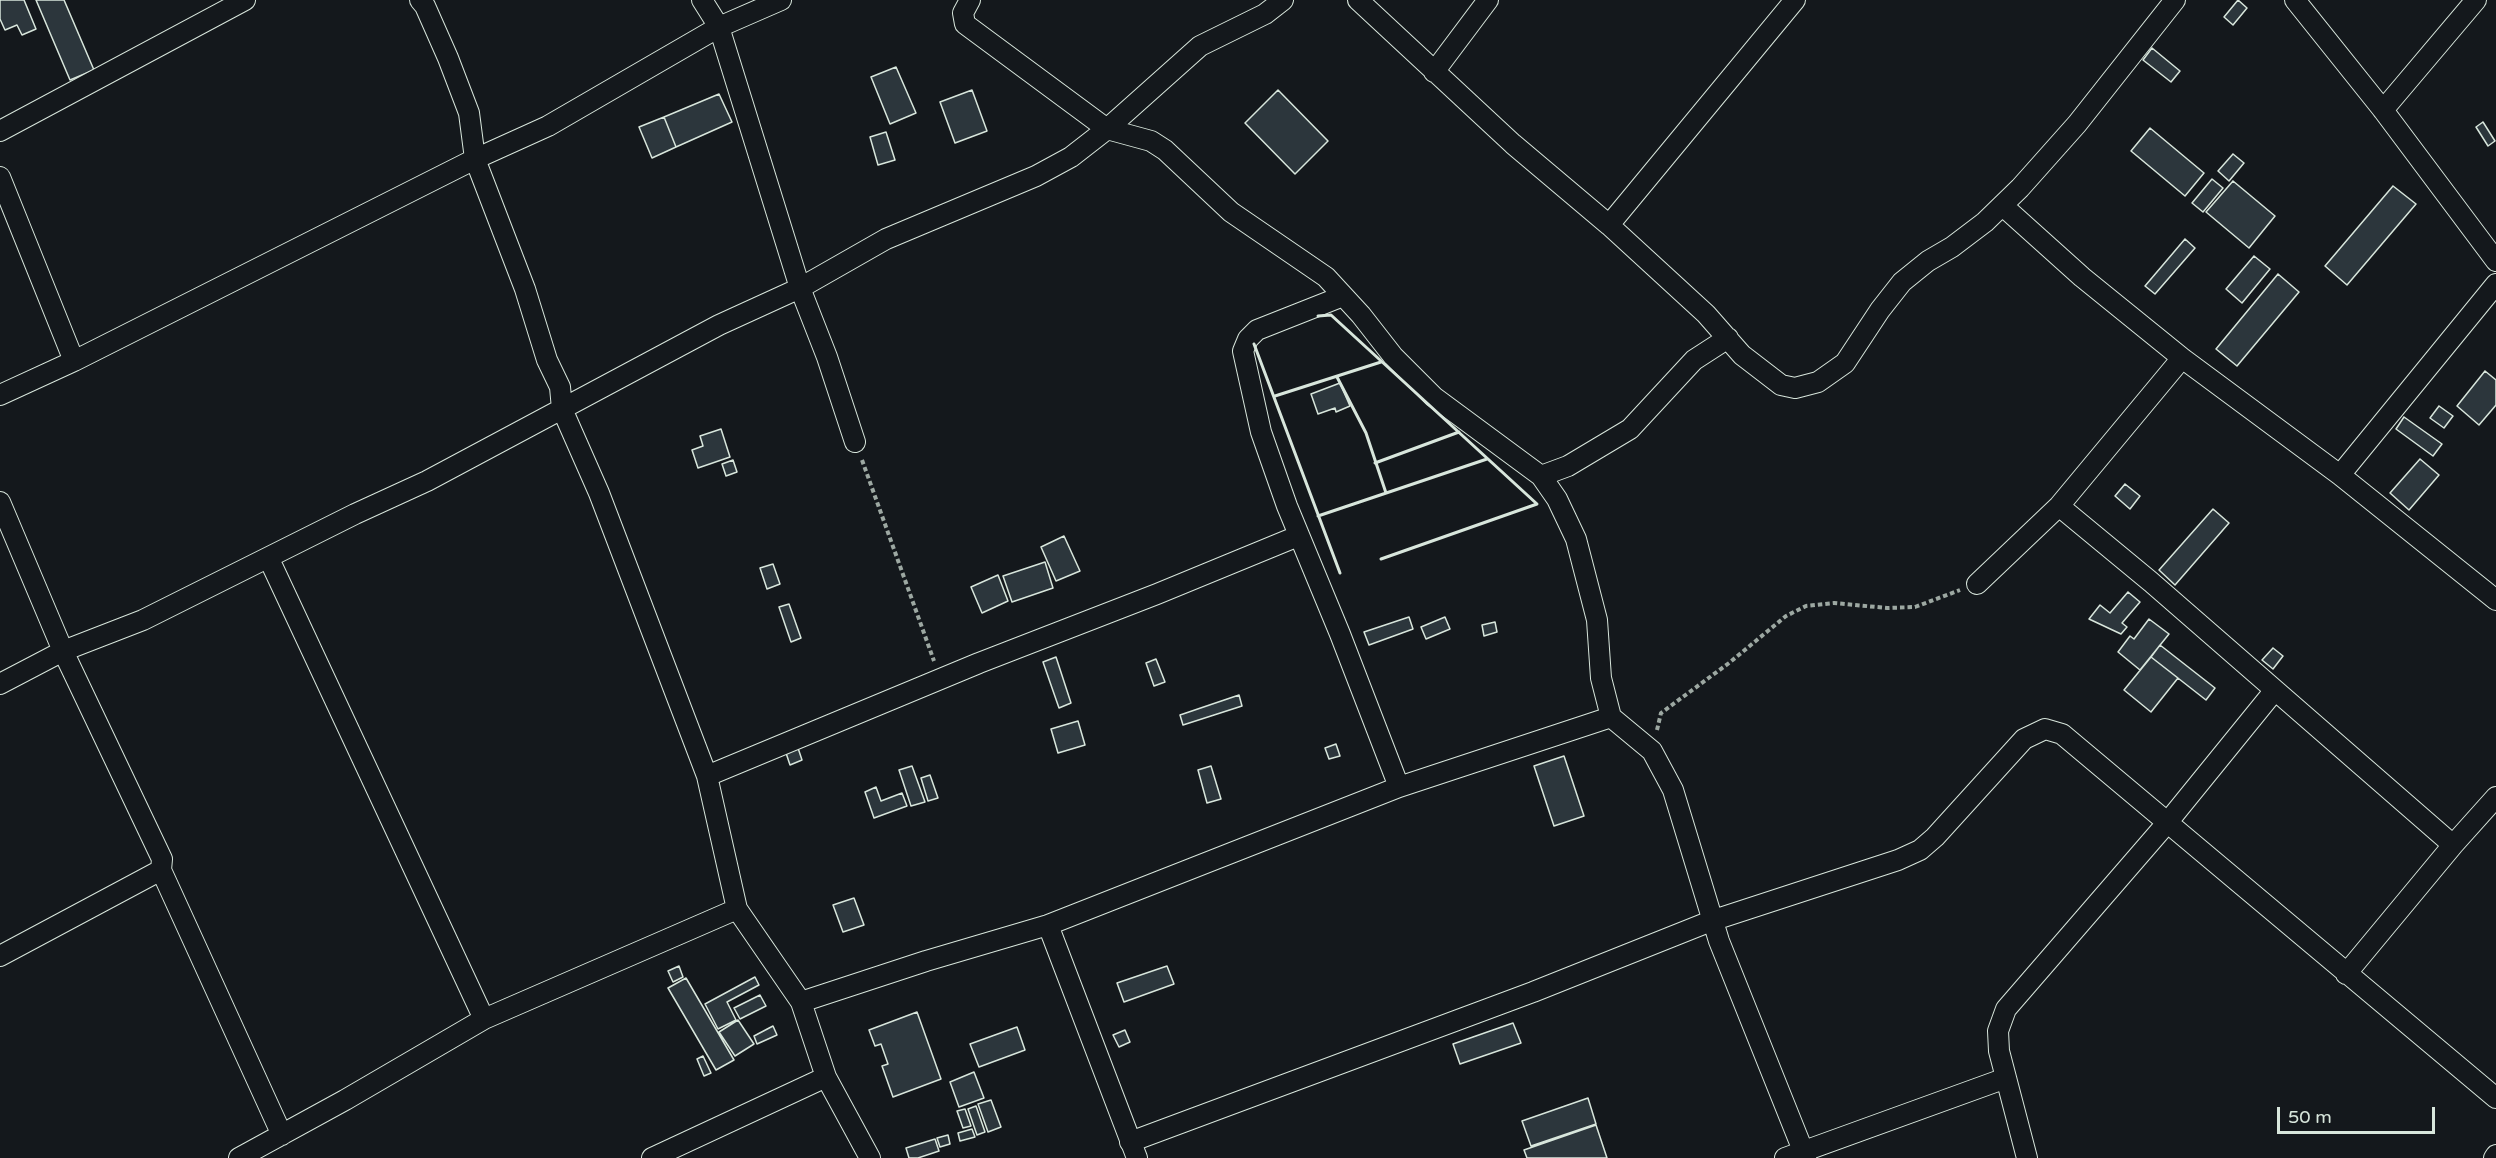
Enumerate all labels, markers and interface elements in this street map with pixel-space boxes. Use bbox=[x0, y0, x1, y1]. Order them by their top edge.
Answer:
scale bar bbox=[2280, 1095, 2438, 1133]
text: 50 m bbox=[2288, 1106, 2332, 1128]

